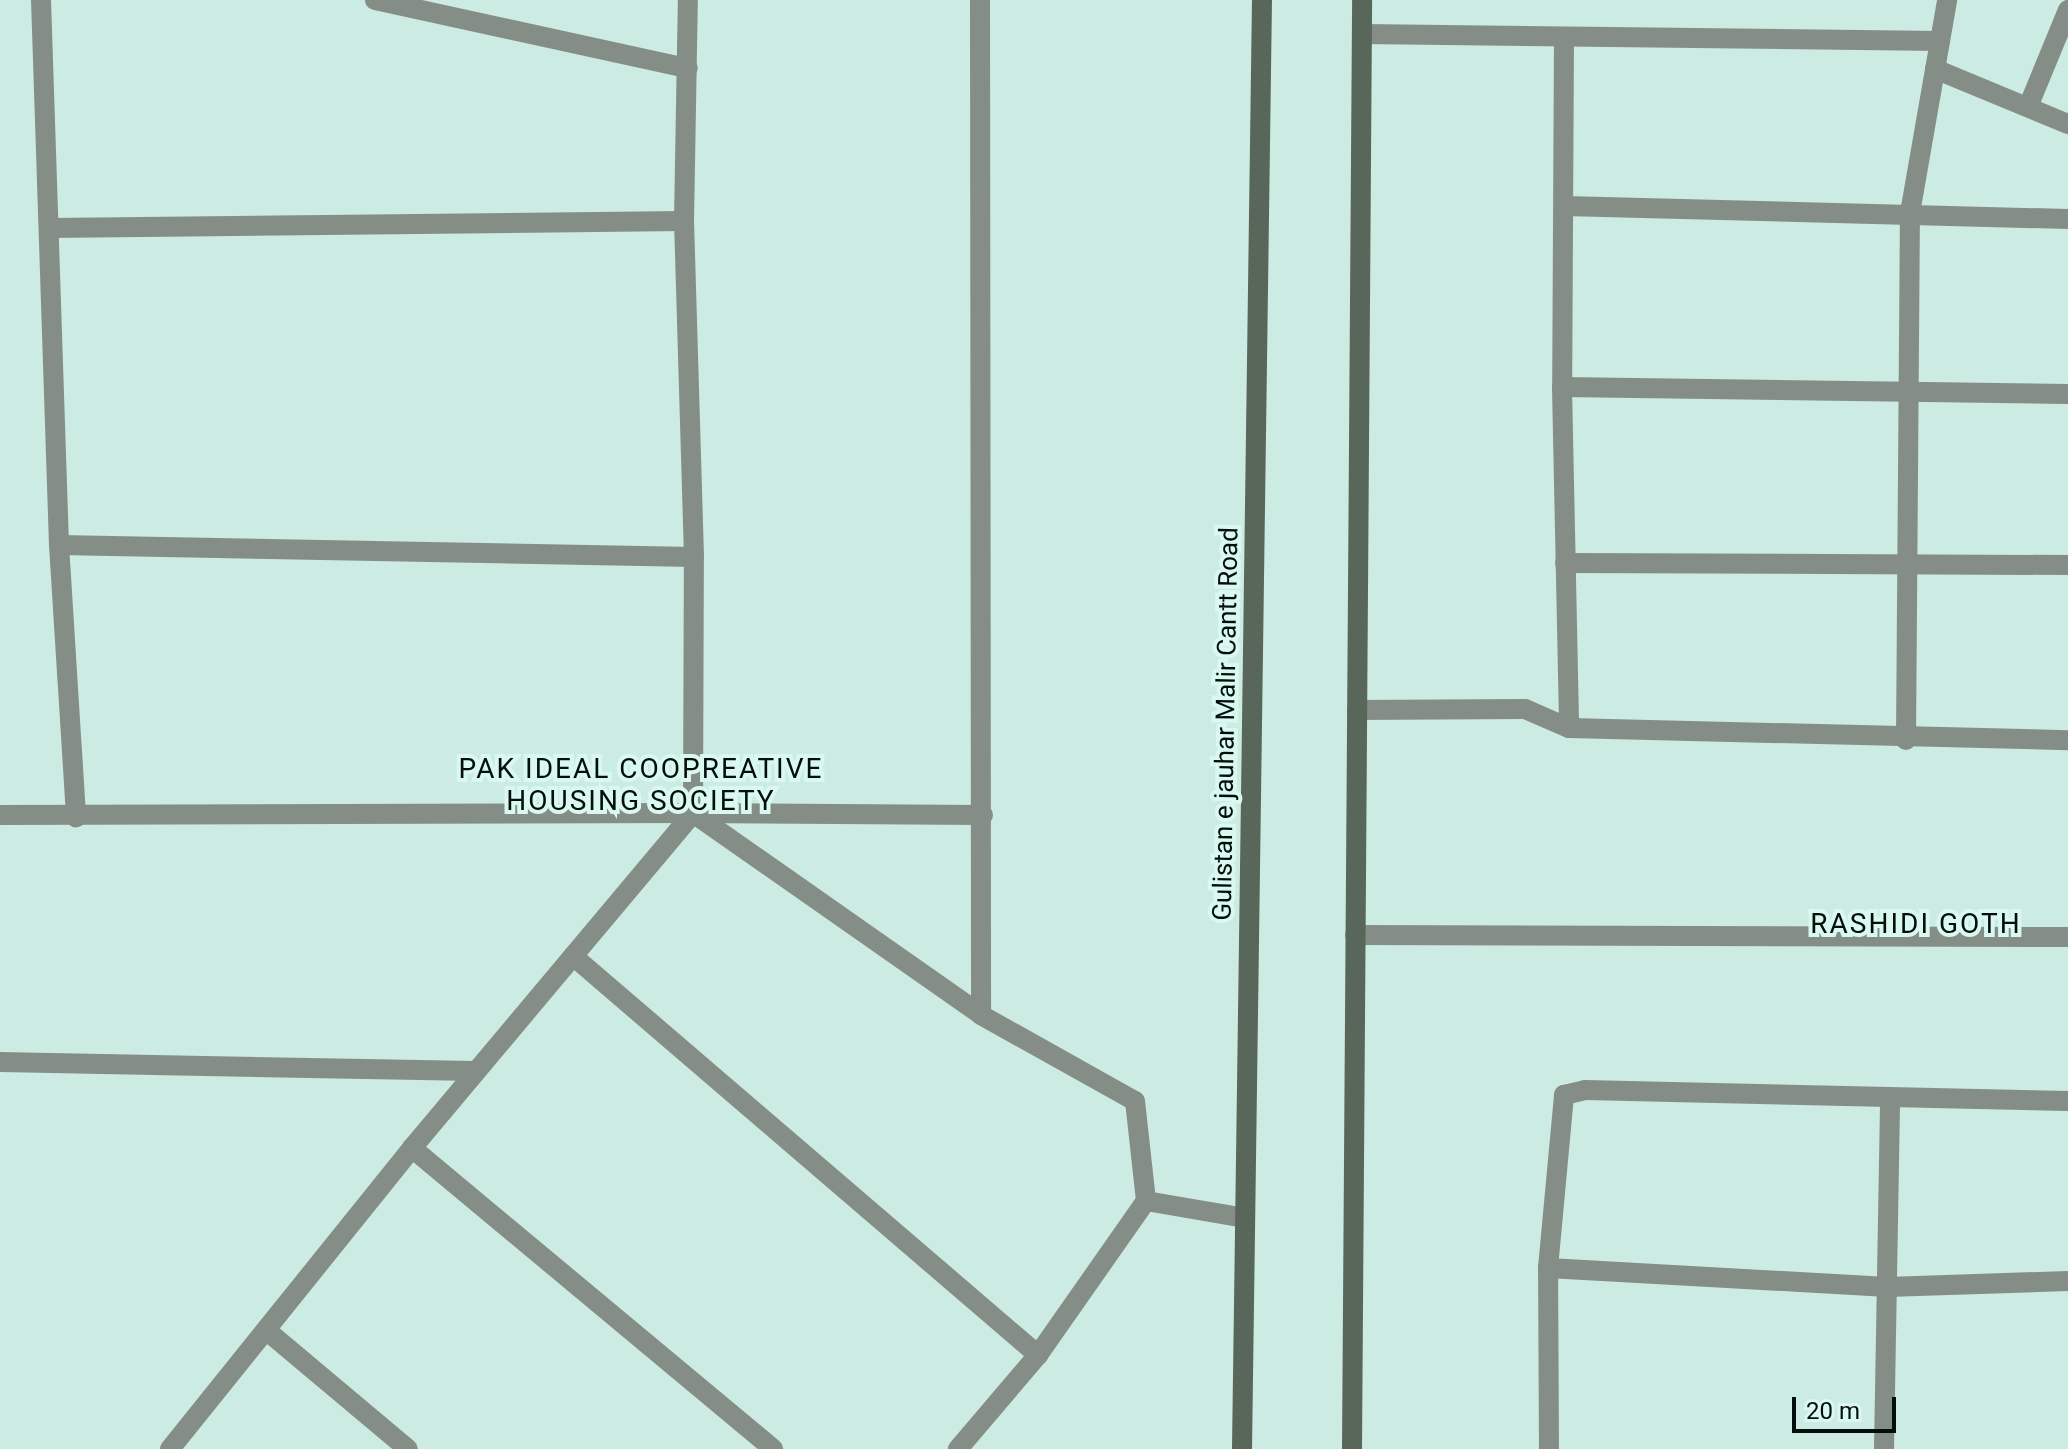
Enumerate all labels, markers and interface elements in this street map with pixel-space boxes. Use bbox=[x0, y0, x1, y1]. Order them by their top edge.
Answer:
street label: Gulistan e jauhar Malir Cantt Road bbox=[1207, 527, 1245, 921]
district label: PAK IDEAL COOPREATIVE HOUSING SOCIETY bbox=[459, 752, 823, 818]
district label: RASHIDI GOTH bbox=[1810, 907, 2022, 941]
scale bar bbox=[1796, 1381, 1900, 1431]
text: 20 m bbox=[1806, 1397, 1860, 1425]

